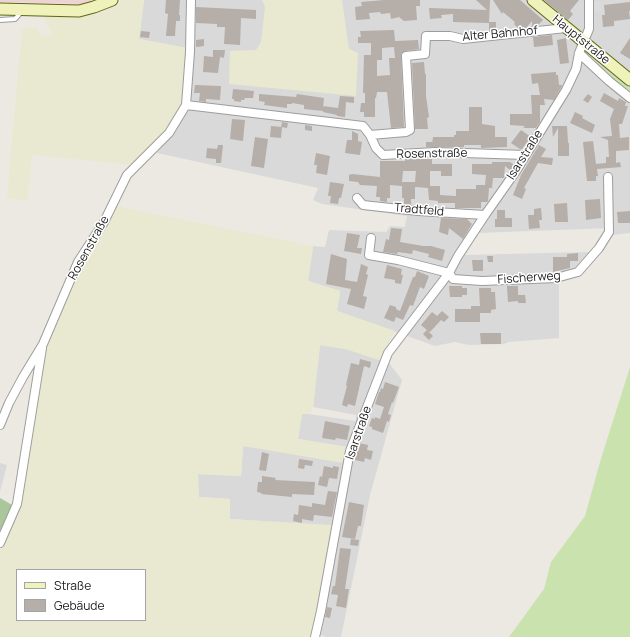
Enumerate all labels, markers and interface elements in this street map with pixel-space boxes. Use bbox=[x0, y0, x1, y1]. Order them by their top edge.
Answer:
street label: Hauptstraße bbox=[549, 12, 613, 68]
street label: Alter Bahnhof bbox=[462, 24, 538, 44]
street label: Isarstraße bbox=[504, 127, 546, 183]
street label: Rosenstraße bbox=[396, 146, 468, 162]
street label: Tradtfeld bbox=[393, 201, 445, 219]
street label: Rosenstraße bbox=[66, 213, 112, 283]
street label: Fischerweg bbox=[497, 269, 561, 287]
street label: Isarstraße bbox=[343, 404, 375, 462]
legend bbox=[16, 569, 146, 621]
text: Straße bbox=[54, 577, 91, 594]
text: Gebäude bbox=[54, 597, 105, 614]

